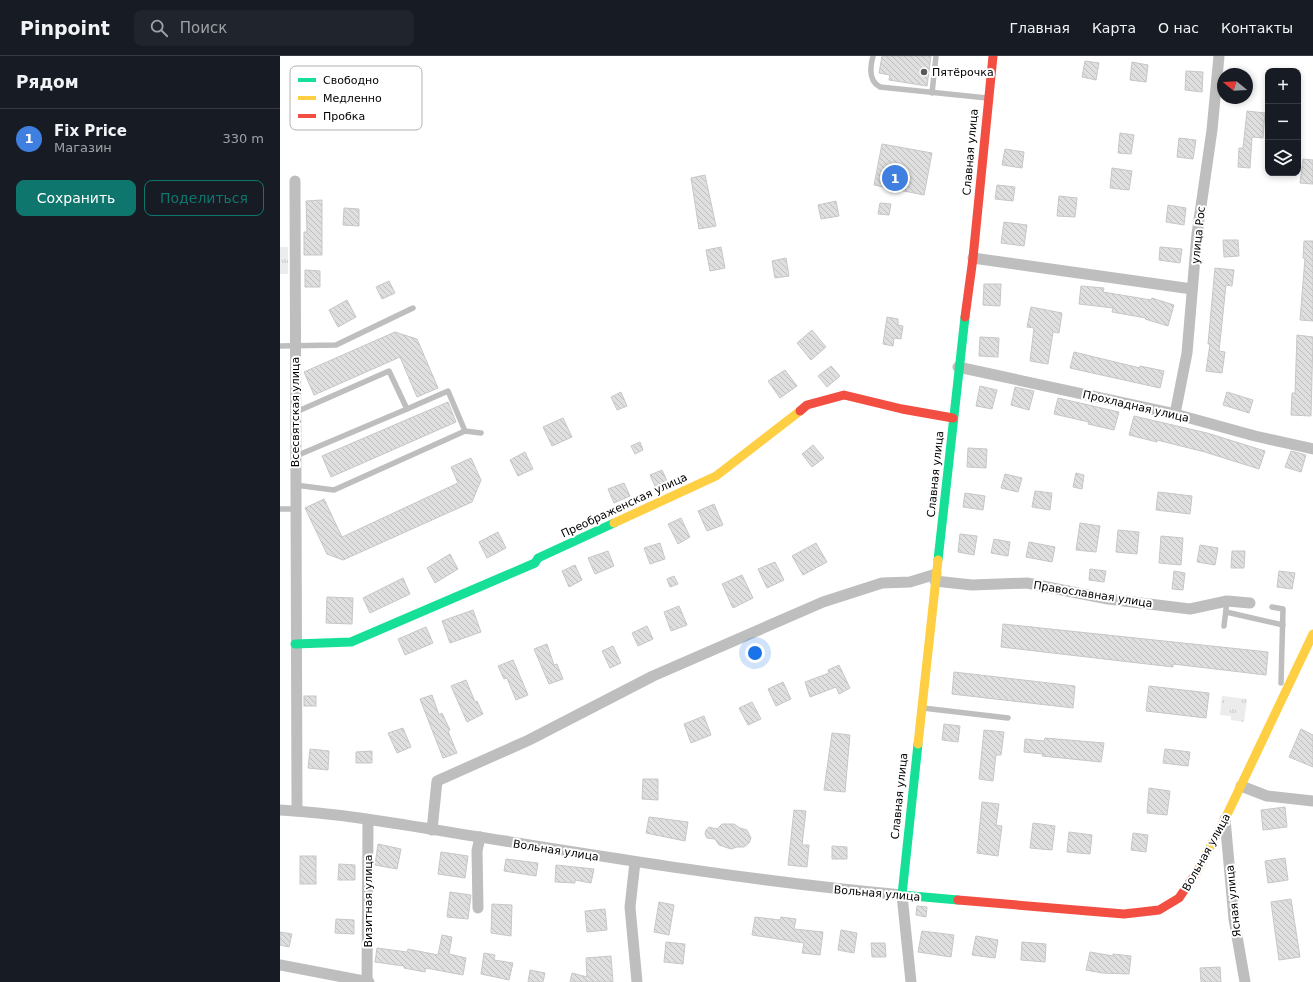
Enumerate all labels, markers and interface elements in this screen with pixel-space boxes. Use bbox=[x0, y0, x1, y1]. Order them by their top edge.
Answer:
search box bbox=[134, 10, 414, 46]
text: Pinpoint bbox=[20, 17, 110, 39]
icon: search bbox=[148, 17, 170, 39]
text: Поиск bbox=[180, 19, 227, 37]
text: Главная bbox=[1009, 20, 1070, 36]
text: Карта bbox=[1092, 20, 1136, 36]
text: О нас bbox=[1158, 20, 1199, 36]
text: Контакты bbox=[1221, 20, 1293, 36]
legend bbox=[290, 66, 422, 130]
place label: Пятёрочка bbox=[932, 66, 994, 79]
marker: Пятёрочка bbox=[919, 67, 929, 77]
north arrow bbox=[1217, 68, 1253, 104]
map controls bbox=[1265, 68, 1301, 176]
button: + bbox=[1265, 68, 1301, 104]
text: Рядом bbox=[16, 72, 79, 92]
text: Свободно bbox=[323, 74, 379, 87]
text: Медленно bbox=[323, 92, 382, 105]
button: − bbox=[1265, 104, 1301, 140]
street label: Славная улица bbox=[960, 108, 981, 196]
text: Пробка bbox=[323, 110, 365, 123]
text: Fix Price bbox=[54, 122, 127, 140]
text: 1 bbox=[24, 131, 34, 146]
text: 330 m bbox=[222, 131, 264, 146]
text: Магазин bbox=[54, 140, 112, 155]
button: layers bbox=[1265, 140, 1301, 176]
pin: 1 bbox=[882, 163, 908, 193]
button: Сохранить bbox=[16, 180, 136, 216]
button: Поделиться bbox=[144, 180, 264, 216]
street label: улица Рос bbox=[1189, 206, 1208, 264]
street label: Всесвятская улица bbox=[289, 357, 302, 467]
street label: Прохладная улица bbox=[1081, 388, 1190, 425]
street label: Славная улица bbox=[924, 430, 947, 518]
street label: Преображенская улица bbox=[559, 470, 689, 540]
street label: Православная улица bbox=[1032, 579, 1153, 610]
your location bbox=[745, 643, 765, 663]
street label: Славная улица bbox=[888, 752, 911, 840]
street label: Вольная улица bbox=[1180, 811, 1233, 893]
street label: Вольная улица bbox=[512, 837, 600, 864]
street label: Визитная улица bbox=[362, 854, 375, 948]
street label: Ясная улица bbox=[1223, 864, 1244, 938]
street label: Вольная улица bbox=[833, 883, 921, 904]

